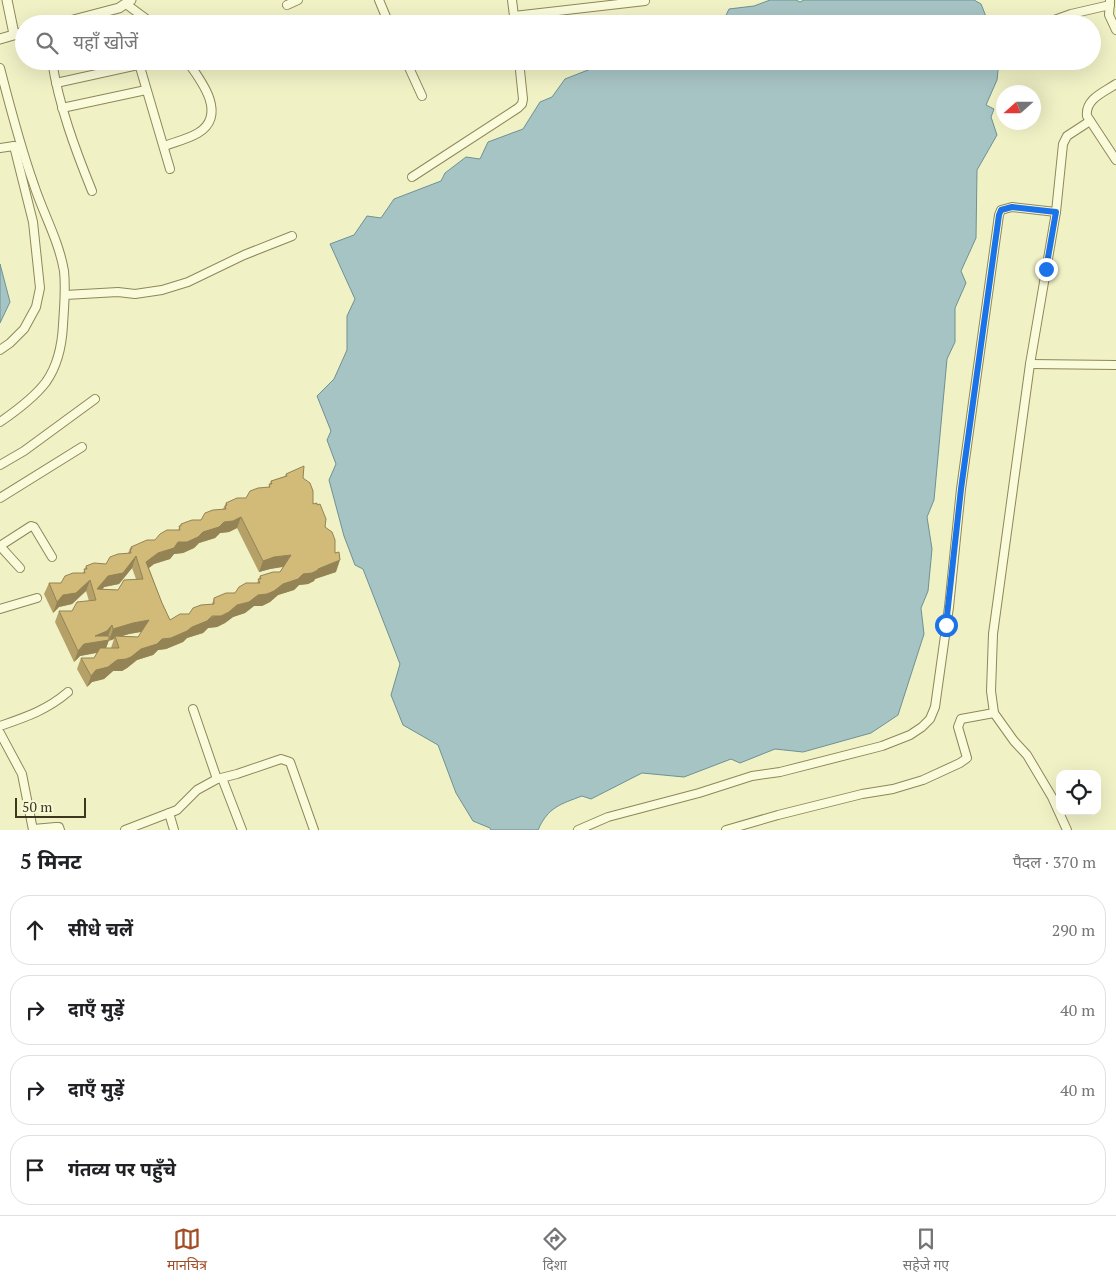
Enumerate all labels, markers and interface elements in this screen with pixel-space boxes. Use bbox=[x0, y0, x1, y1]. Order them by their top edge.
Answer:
search box bbox=[15, 15, 1101, 70]
icon: search bbox=[33, 29, 61, 57]
text: यहाँ खोजें bbox=[73, 29, 138, 54]
north arrow bbox=[996, 85, 1041, 130]
route end bbox=[1035, 258, 1058, 281]
route start bbox=[935, 614, 958, 637]
map controls bbox=[1056, 770, 1101, 815]
button: locate bbox=[1056, 770, 1101, 815]
scale bar bbox=[15, 795, 86, 818]
text: 50 m bbox=[22, 797, 52, 816]
text: 5 मिनट bbox=[20, 847, 82, 875]
text: पैदल · 370 m bbox=[1013, 851, 1096, 873]
icon: ahead bbox=[21, 916, 49, 944]
text: सीधे चलें bbox=[68, 916, 133, 941]
text: 290 m bbox=[1052, 919, 1095, 941]
icon: right bbox=[21, 996, 49, 1024]
text: दाएँ मुड़ें bbox=[68, 996, 124, 1021]
text: 40 m bbox=[1060, 999, 1095, 1021]
icon: right bbox=[21, 1076, 49, 1104]
text: दाएँ मुड़ें bbox=[68, 1076, 124, 1101]
text: 40 m bbox=[1060, 1079, 1095, 1101]
icon: arrive bbox=[21, 1156, 49, 1184]
text: गंतव्य पर पहुँचे bbox=[68, 1156, 176, 1181]
tab: मानचित्र bbox=[167, 1225, 207, 1276]
tab: दिशा bbox=[541, 1225, 569, 1276]
tab: सहेजे गए bbox=[903, 1225, 949, 1276]

